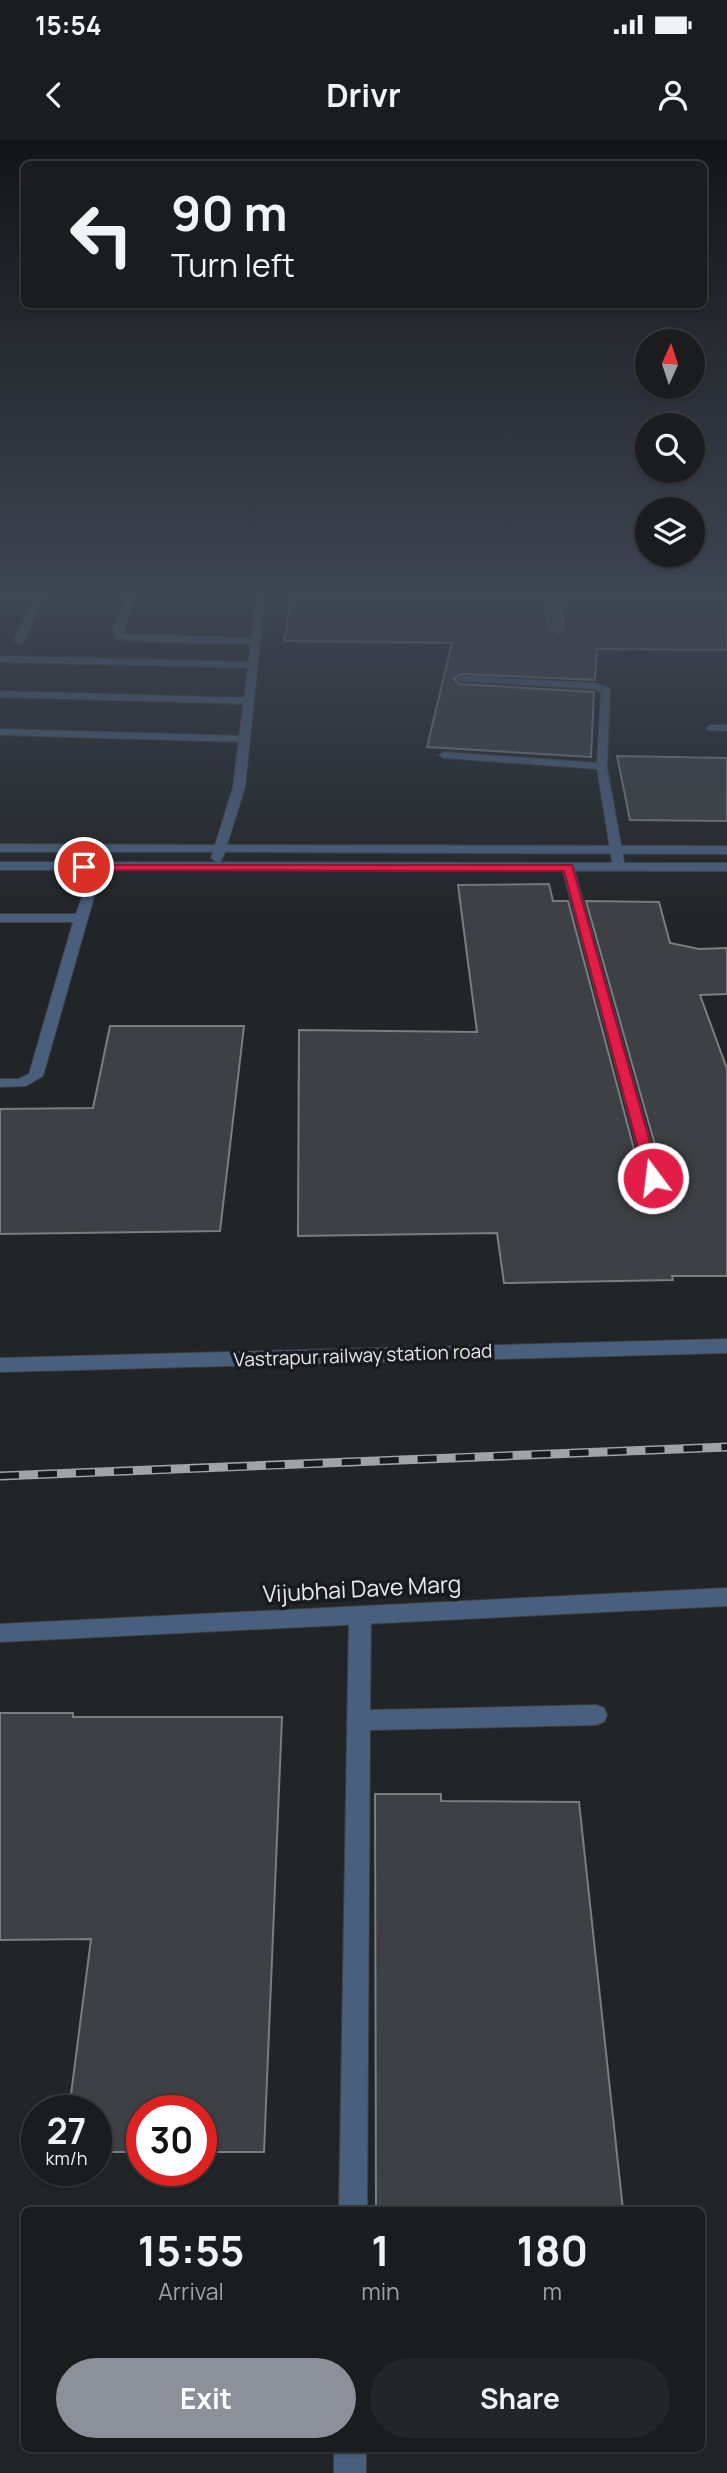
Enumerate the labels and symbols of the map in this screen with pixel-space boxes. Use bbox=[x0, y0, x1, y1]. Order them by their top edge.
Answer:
north arrow bbox=[635, 329, 705, 399]
pin bbox=[54, 837, 114, 897]
position arrow bbox=[616, 1141, 690, 1215]
street label: Vastrapur railway station road bbox=[233, 1337, 493, 1373]
street label: Vijubhai Dave Marg bbox=[262, 1567, 462, 1609]
speed limit sign: 30 bbox=[126, 2095, 217, 2186]

